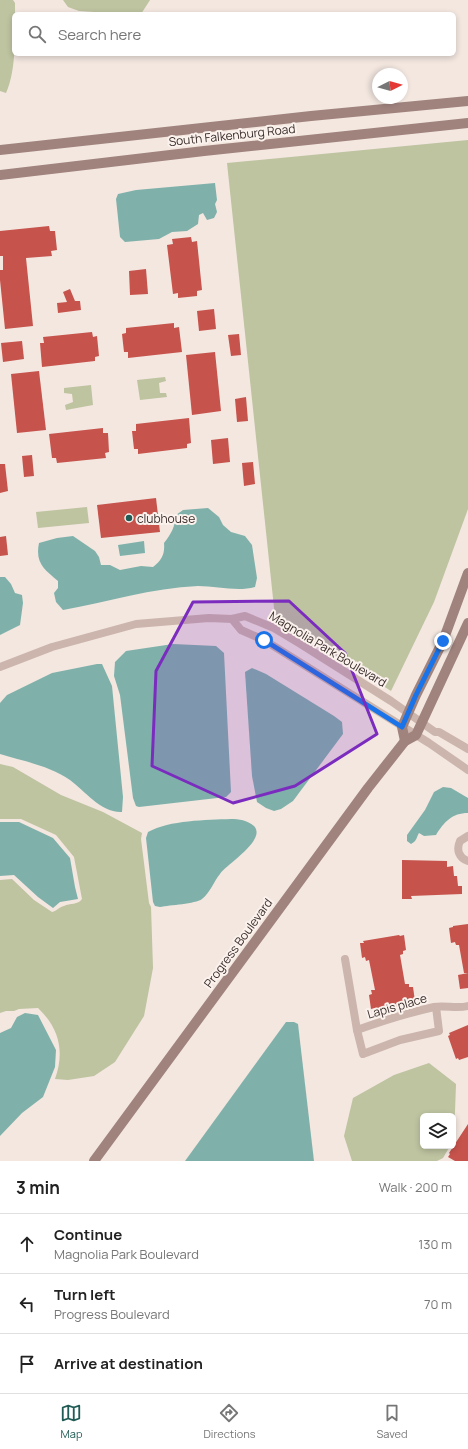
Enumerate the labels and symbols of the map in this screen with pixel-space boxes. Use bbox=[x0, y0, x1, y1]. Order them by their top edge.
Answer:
north arrow bbox=[372, 68, 408, 104]
street label: South Falkenburg Road bbox=[168, 120, 296, 150]
place label: clubhouse bbox=[137, 510, 195, 527]
marker: clubhouse bbox=[124, 513, 134, 523]
street label: Magnolia Park Boulevard bbox=[266, 607, 390, 691]
route start bbox=[255, 631, 273, 649]
route end bbox=[434, 632, 452, 650]
street label: Progress Boulevard bbox=[200, 895, 276, 991]
street label: Lapis place bbox=[365, 989, 429, 1023]

